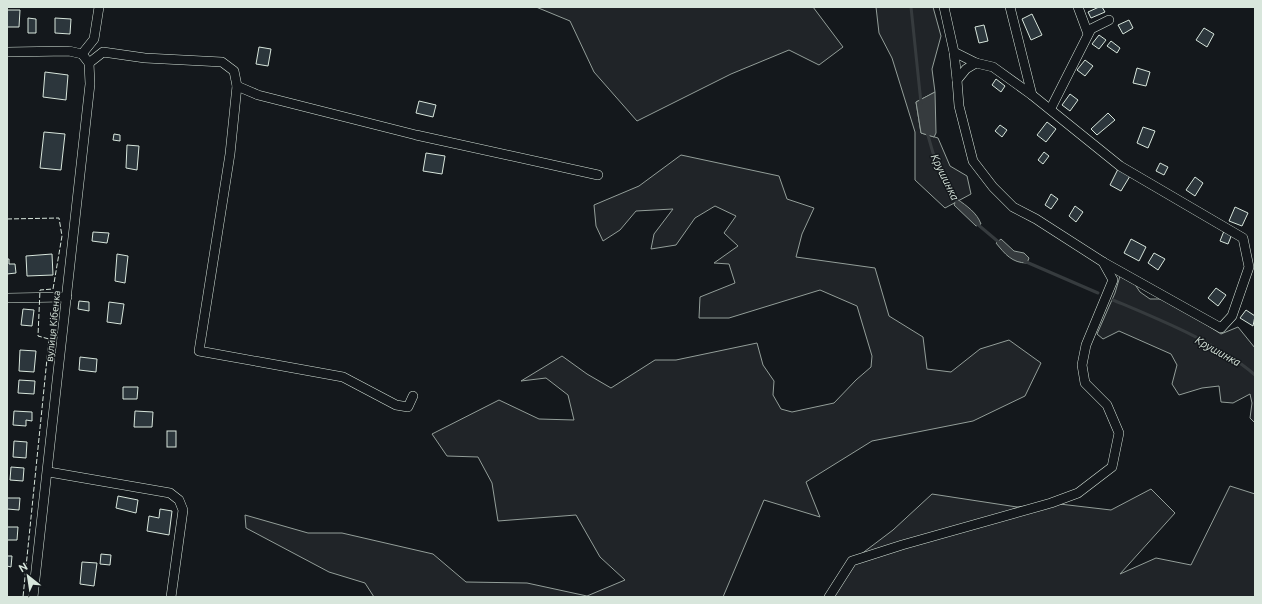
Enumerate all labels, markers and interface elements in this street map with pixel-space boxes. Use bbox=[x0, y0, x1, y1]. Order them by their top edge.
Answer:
water label: Крушинка bbox=[929, 152, 961, 202]
street label: вулиця Кібенка bbox=[44, 290, 62, 362]
water label: Крушинка bbox=[1193, 334, 1243, 368]
north arrow bbox=[8, 556, 48, 596]
text: N bbox=[16, 560, 30, 575]

